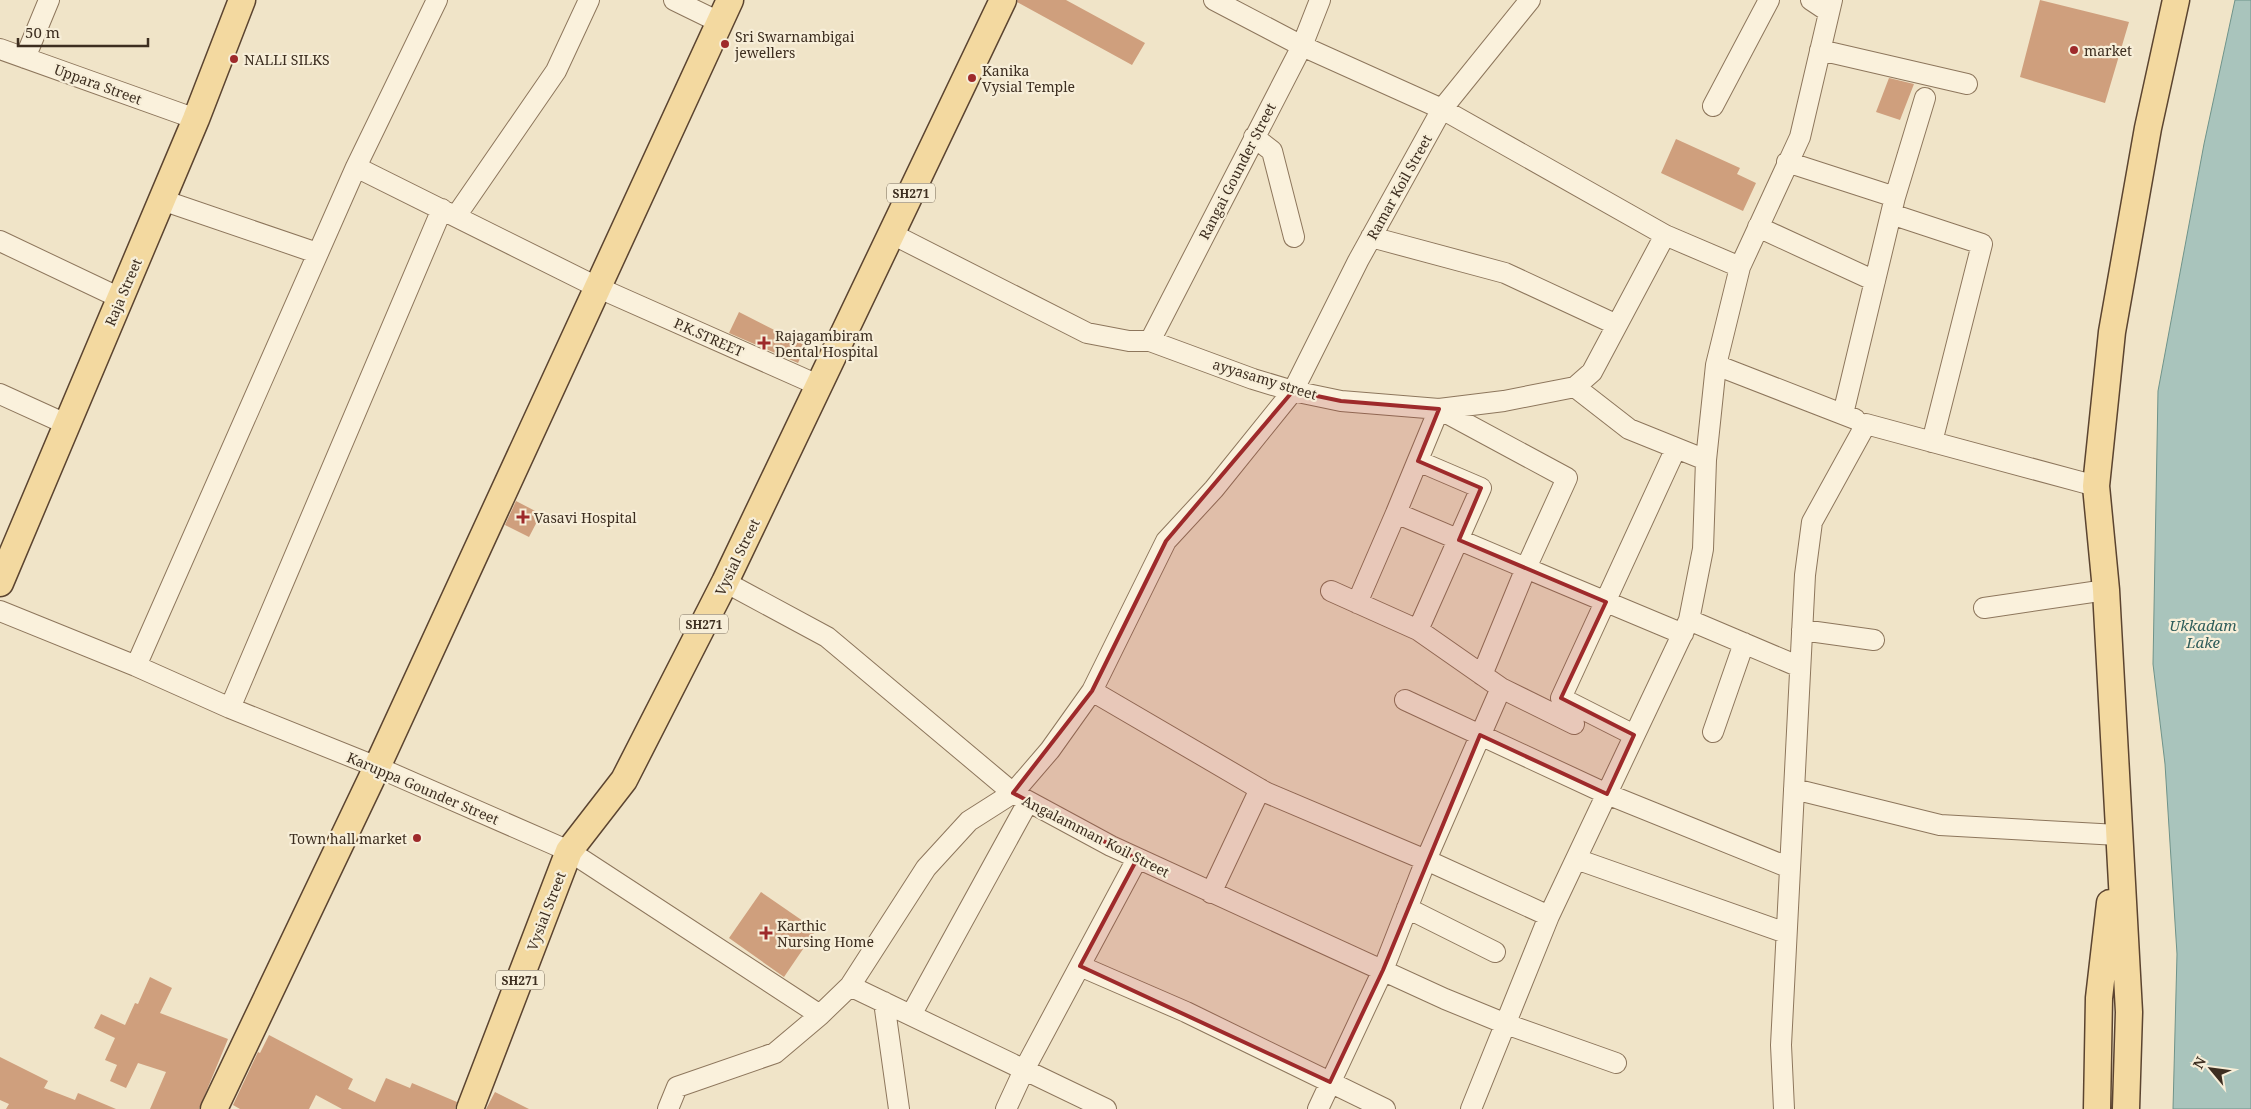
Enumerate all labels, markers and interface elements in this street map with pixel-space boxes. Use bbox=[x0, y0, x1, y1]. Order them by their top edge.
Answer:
scale bar bbox=[18, 15, 148, 47]
text: 50 m bbox=[25, 22, 60, 42]
place label: Sri Swarnambigai jewellers bbox=[734, 27, 855, 62]
marker: Sri Swarnambigai jewellers bbox=[719, 38, 731, 50]
place label: market bbox=[2084, 41, 2132, 60]
marker: market bbox=[2068, 44, 2080, 56]
place label: NALLI SILKS bbox=[244, 50, 330, 69]
marker: NALLI SILKS bbox=[228, 53, 240, 65]
street label: Uppara Street bbox=[52, 59, 145, 109]
place label: Kanika Vysial Temple bbox=[982, 61, 1075, 96]
marker: Kanika Vysial Temple bbox=[966, 72, 978, 84]
street label: Rangai Gounder Street bbox=[1194, 99, 1280, 243]
street label: Ramar Koil Street bbox=[1362, 131, 1436, 243]
road number: SH271 bbox=[887, 184, 935, 202]
street label: Raja Street bbox=[100, 255, 146, 329]
street label: P.K.STREET bbox=[671, 313, 747, 361]
place label: Rajagambiram Dental Hospital bbox=[775, 326, 879, 361]
marker: Rajagambiram Dental Hospital bbox=[757, 336, 771, 350]
street label: ayyasamy street bbox=[1211, 354, 1319, 404]
place label: Vasavi Hospital bbox=[534, 508, 637, 527]
marker: Vasavi Hospital bbox=[516, 510, 530, 524]
street label: Vysial Street bbox=[710, 515, 764, 598]
road number: SH271 bbox=[680, 614, 728, 634]
water label: Ukkadam Lake bbox=[2169, 615, 2237, 652]
street label: Karuppa Gounder Street bbox=[344, 747, 502, 829]
street label: Angalamman Koil Street bbox=[1019, 791, 1173, 881]
place label: Town hall market bbox=[289, 829, 407, 848]
marker: Town hall market bbox=[411, 832, 423, 844]
street label: Vysial Street bbox=[522, 869, 570, 953]
place label: Karthic Nursing Home bbox=[777, 916, 874, 951]
marker: Karthic Nursing Home bbox=[759, 926, 773, 940]
road number: SH271 bbox=[496, 970, 544, 990]
north arrow bbox=[2186, 1044, 2236, 1094]
text: N bbox=[2188, 1053, 2210, 1072]

